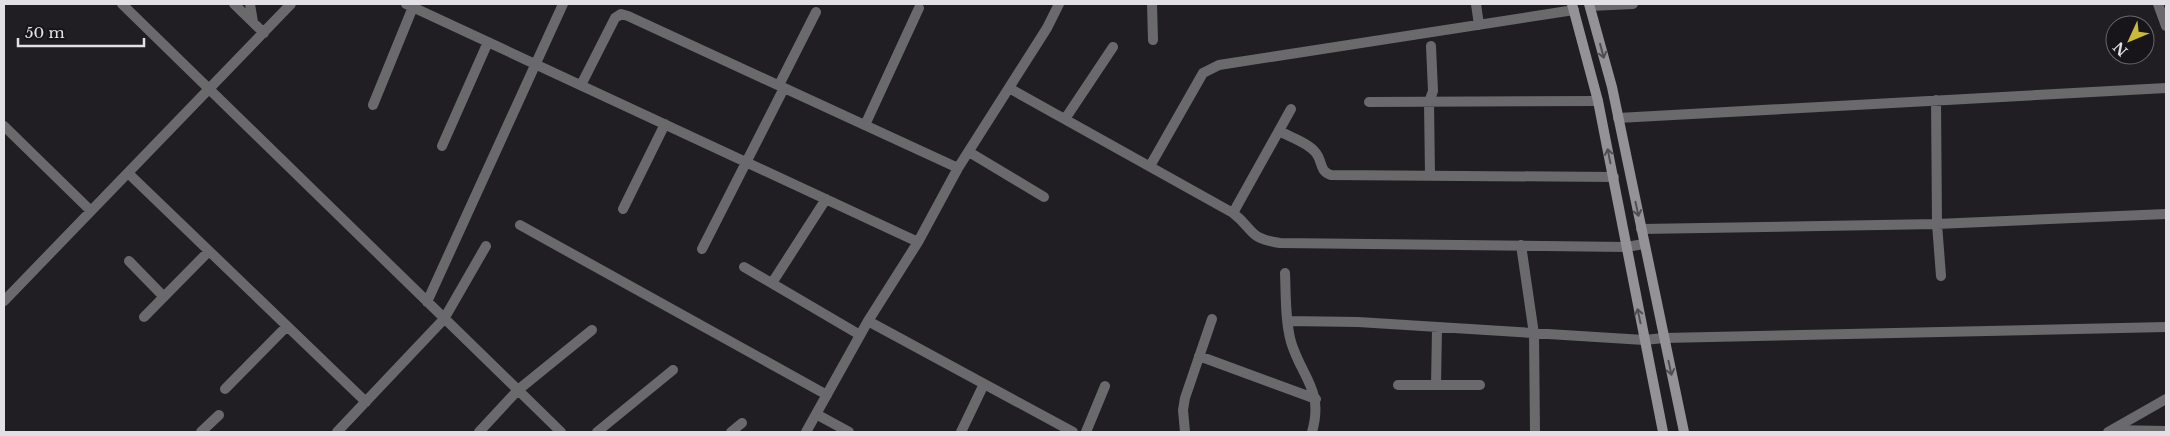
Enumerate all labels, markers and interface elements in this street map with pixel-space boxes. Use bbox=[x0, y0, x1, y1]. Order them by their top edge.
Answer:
scale bar bbox=[18, 15, 144, 47]
north arrow bbox=[2105, 15, 2155, 65]
text: 50 m bbox=[25, 23, 65, 42]
text: N bbox=[2110, 38, 2132, 60]
one-way arrow bbox=[1598, 42, 1608, 58]
one-way arrow bbox=[1604, 149, 1614, 165]
one-way arrow bbox=[1633, 201, 1642, 217]
one-way arrow bbox=[1634, 308, 1643, 324]
one-way arrow bbox=[1666, 360, 1675, 376]

